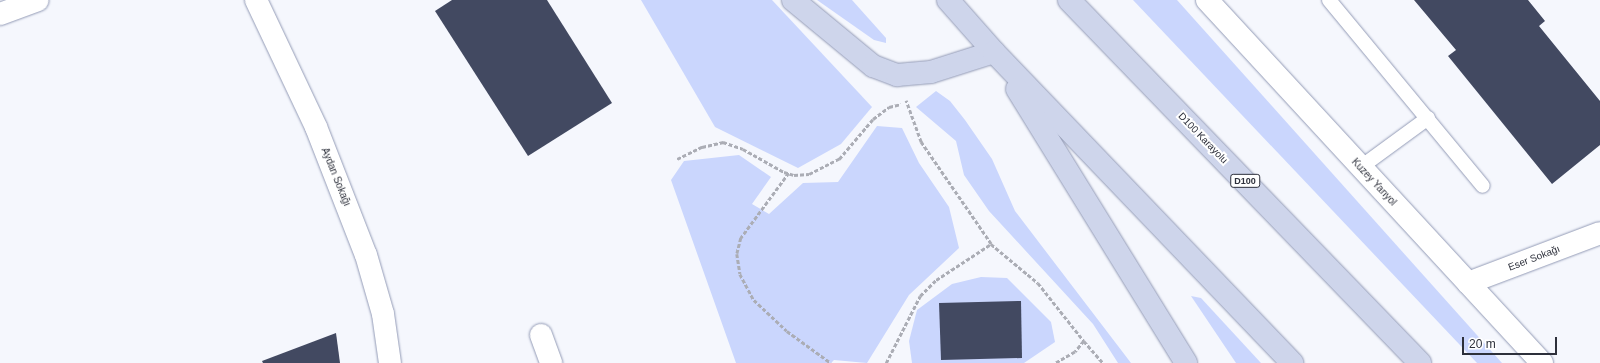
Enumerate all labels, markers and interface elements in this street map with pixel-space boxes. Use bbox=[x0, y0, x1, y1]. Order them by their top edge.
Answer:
street label: D100 Karayolu bbox=[1176, 110, 1230, 166]
street label: Aydan Sokağı bbox=[319, 146, 353, 208]
street label: Kuzey Yanyol bbox=[1349, 156, 1399, 208]
road number: D100 bbox=[1230, 174, 1260, 188]
street label: Eser Sokağı bbox=[1506, 243, 1562, 273]
scale bar bbox=[1464, 329, 1559, 355]
text: 20 m bbox=[1469, 337, 1496, 351]

